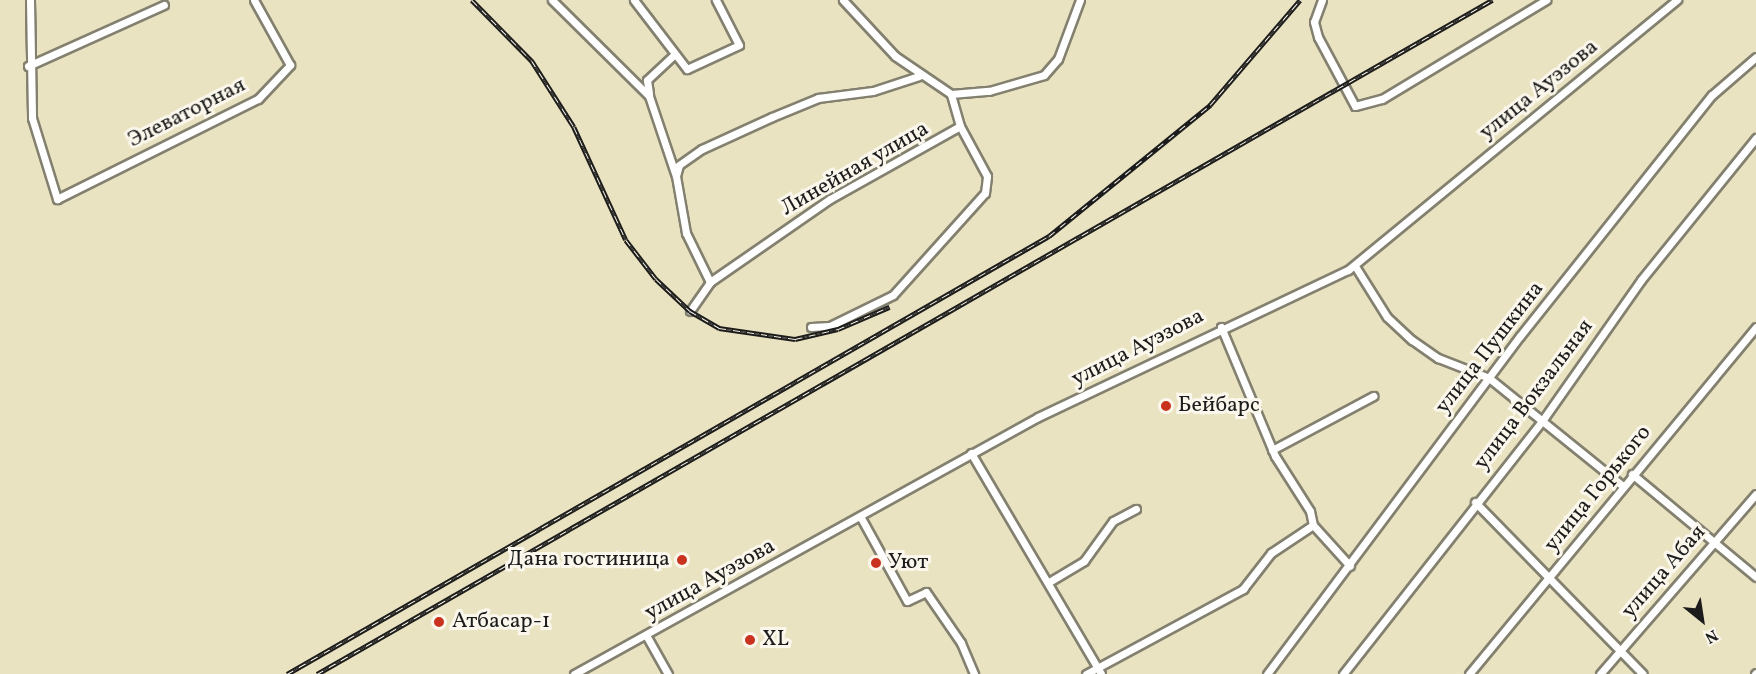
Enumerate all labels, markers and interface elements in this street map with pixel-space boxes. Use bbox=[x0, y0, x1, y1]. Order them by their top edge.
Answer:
street label: улица Ауэзова bbox=[1474, 34, 1604, 146]
street label: Элеваторная bbox=[124, 72, 250, 154]
street label: Линейная улица bbox=[776, 116, 934, 222]
street label: улица Пушкина bbox=[1430, 276, 1550, 420]
street label: улица Ауэзова bbox=[1067, 303, 1209, 393]
street label: улица Вокзальная bbox=[1469, 314, 1599, 476]
place label: Бейбарс bbox=[1178, 393, 1260, 419]
marker: Бейбарс bbox=[1159, 399, 1173, 413]
street label: улица Горького bbox=[1539, 420, 1657, 558]
street label: улица Абая bbox=[1616, 520, 1712, 624]
street label: улица Ауэзова bbox=[640, 533, 780, 627]
place label: Дана гостиница bbox=[507, 547, 670, 573]
place label: Уют bbox=[888, 550, 928, 576]
marker: Дана гостиница bbox=[675, 553, 689, 567]
marker: Уют bbox=[869, 556, 883, 570]
north arrow bbox=[1672, 590, 1732, 650]
place label: Атбасар-1 bbox=[452, 609, 550, 635]
marker: Атбасар-1 bbox=[430, 613, 448, 631]
text: N bbox=[1700, 623, 1722, 648]
place label: XL bbox=[762, 627, 789, 653]
marker: XL bbox=[743, 633, 757, 647]

